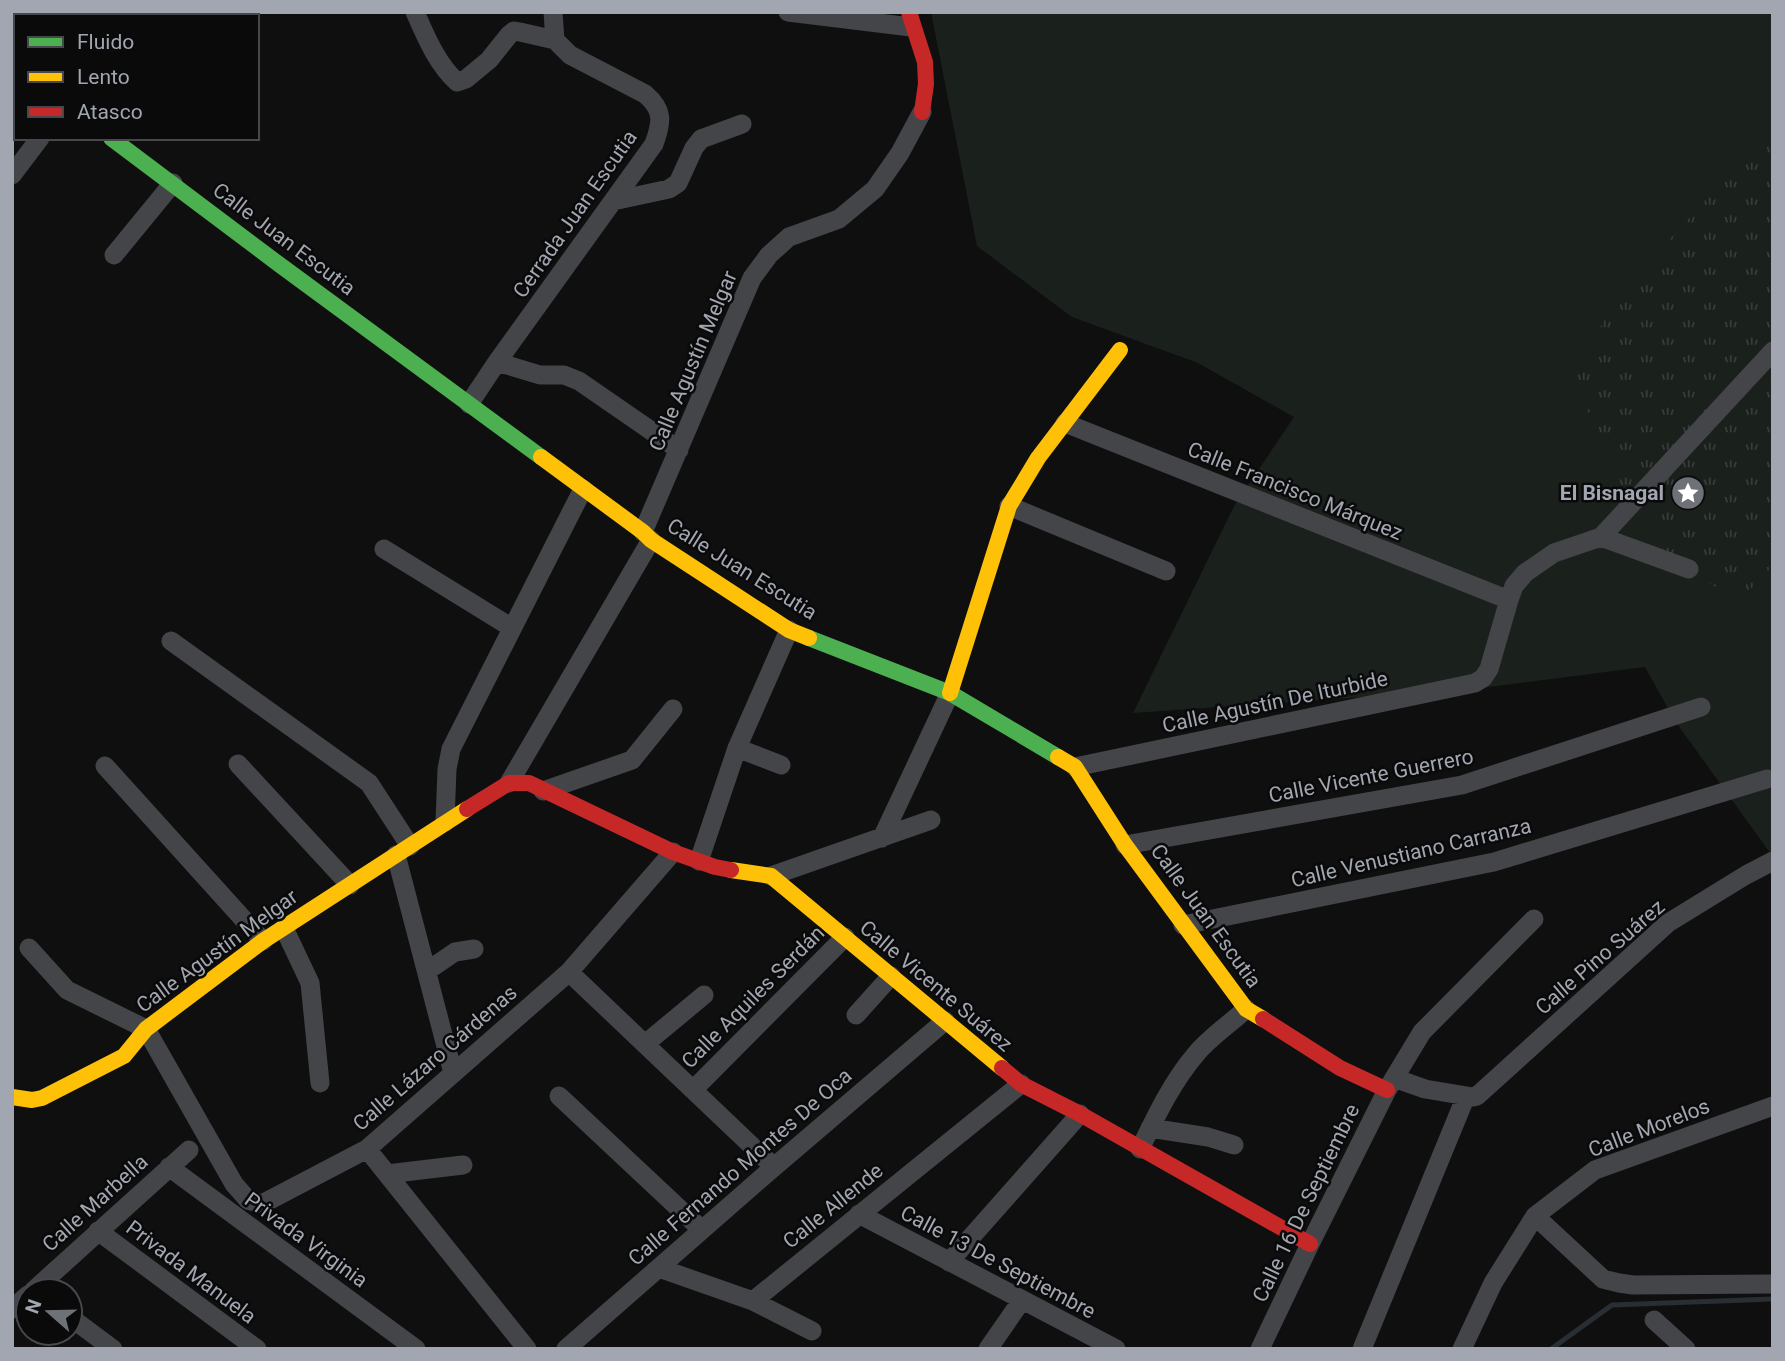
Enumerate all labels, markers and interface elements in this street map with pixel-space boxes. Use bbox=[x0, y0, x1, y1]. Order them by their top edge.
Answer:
legend bbox=[14, 14, 259, 140]
text: Fluido bbox=[77, 30, 134, 54]
text: Lento bbox=[77, 65, 130, 89]
text: Atasco bbox=[77, 100, 143, 124]
street label: Cerrada Juan Escutia bbox=[508, 126, 642, 302]
street label: Calle Juan Escutia bbox=[208, 178, 360, 300]
street label: Calle Agustín Melgar bbox=[644, 267, 742, 455]
street label: Calle Francisco Márquez bbox=[1184, 437, 1406, 545]
place icon: El Bisnagal bbox=[1669, 474, 1707, 512]
place label: El Bisnagal bbox=[1560, 481, 1664, 505]
street label: Calle Juan Escutia bbox=[663, 513, 821, 625]
street label: Calle Agustín De Iturbide bbox=[1160, 666, 1390, 738]
street label: Calle Vicente Guerrero bbox=[1267, 744, 1475, 808]
street label: Calle Venustiano Carranza bbox=[1289, 814, 1533, 892]
street label: Calle Juan Escutia bbox=[1146, 839, 1266, 993]
street label: Calle Agustín Melgar bbox=[132, 884, 302, 1018]
street label: Calle Pino Suárez bbox=[1531, 895, 1669, 1019]
street label: Calle Vicente Suárez bbox=[855, 915, 1017, 1057]
street label: Calle Aquiles Serdán bbox=[677, 921, 829, 1073]
street label: Calle Lázaro Cárdenas bbox=[348, 980, 522, 1136]
street label: Calle Fernando Montes De Oca bbox=[623, 1064, 857, 1270]
street label: Calle Morelos bbox=[1585, 1094, 1713, 1162]
street label: Calle 16 De Septiembre bbox=[1248, 1100, 1364, 1306]
street label: Calle Marbella bbox=[38, 1150, 152, 1256]
street label: Calle Allende bbox=[778, 1159, 888, 1253]
street label: Privada Virginia bbox=[240, 1187, 372, 1293]
street label: Calle 13 De Septiembre bbox=[896, 1200, 1100, 1324]
street label: Privada Manuela bbox=[121, 1215, 261, 1329]
north arrow bbox=[14, 1277, 84, 1347]
text: N bbox=[20, 1296, 47, 1317]

